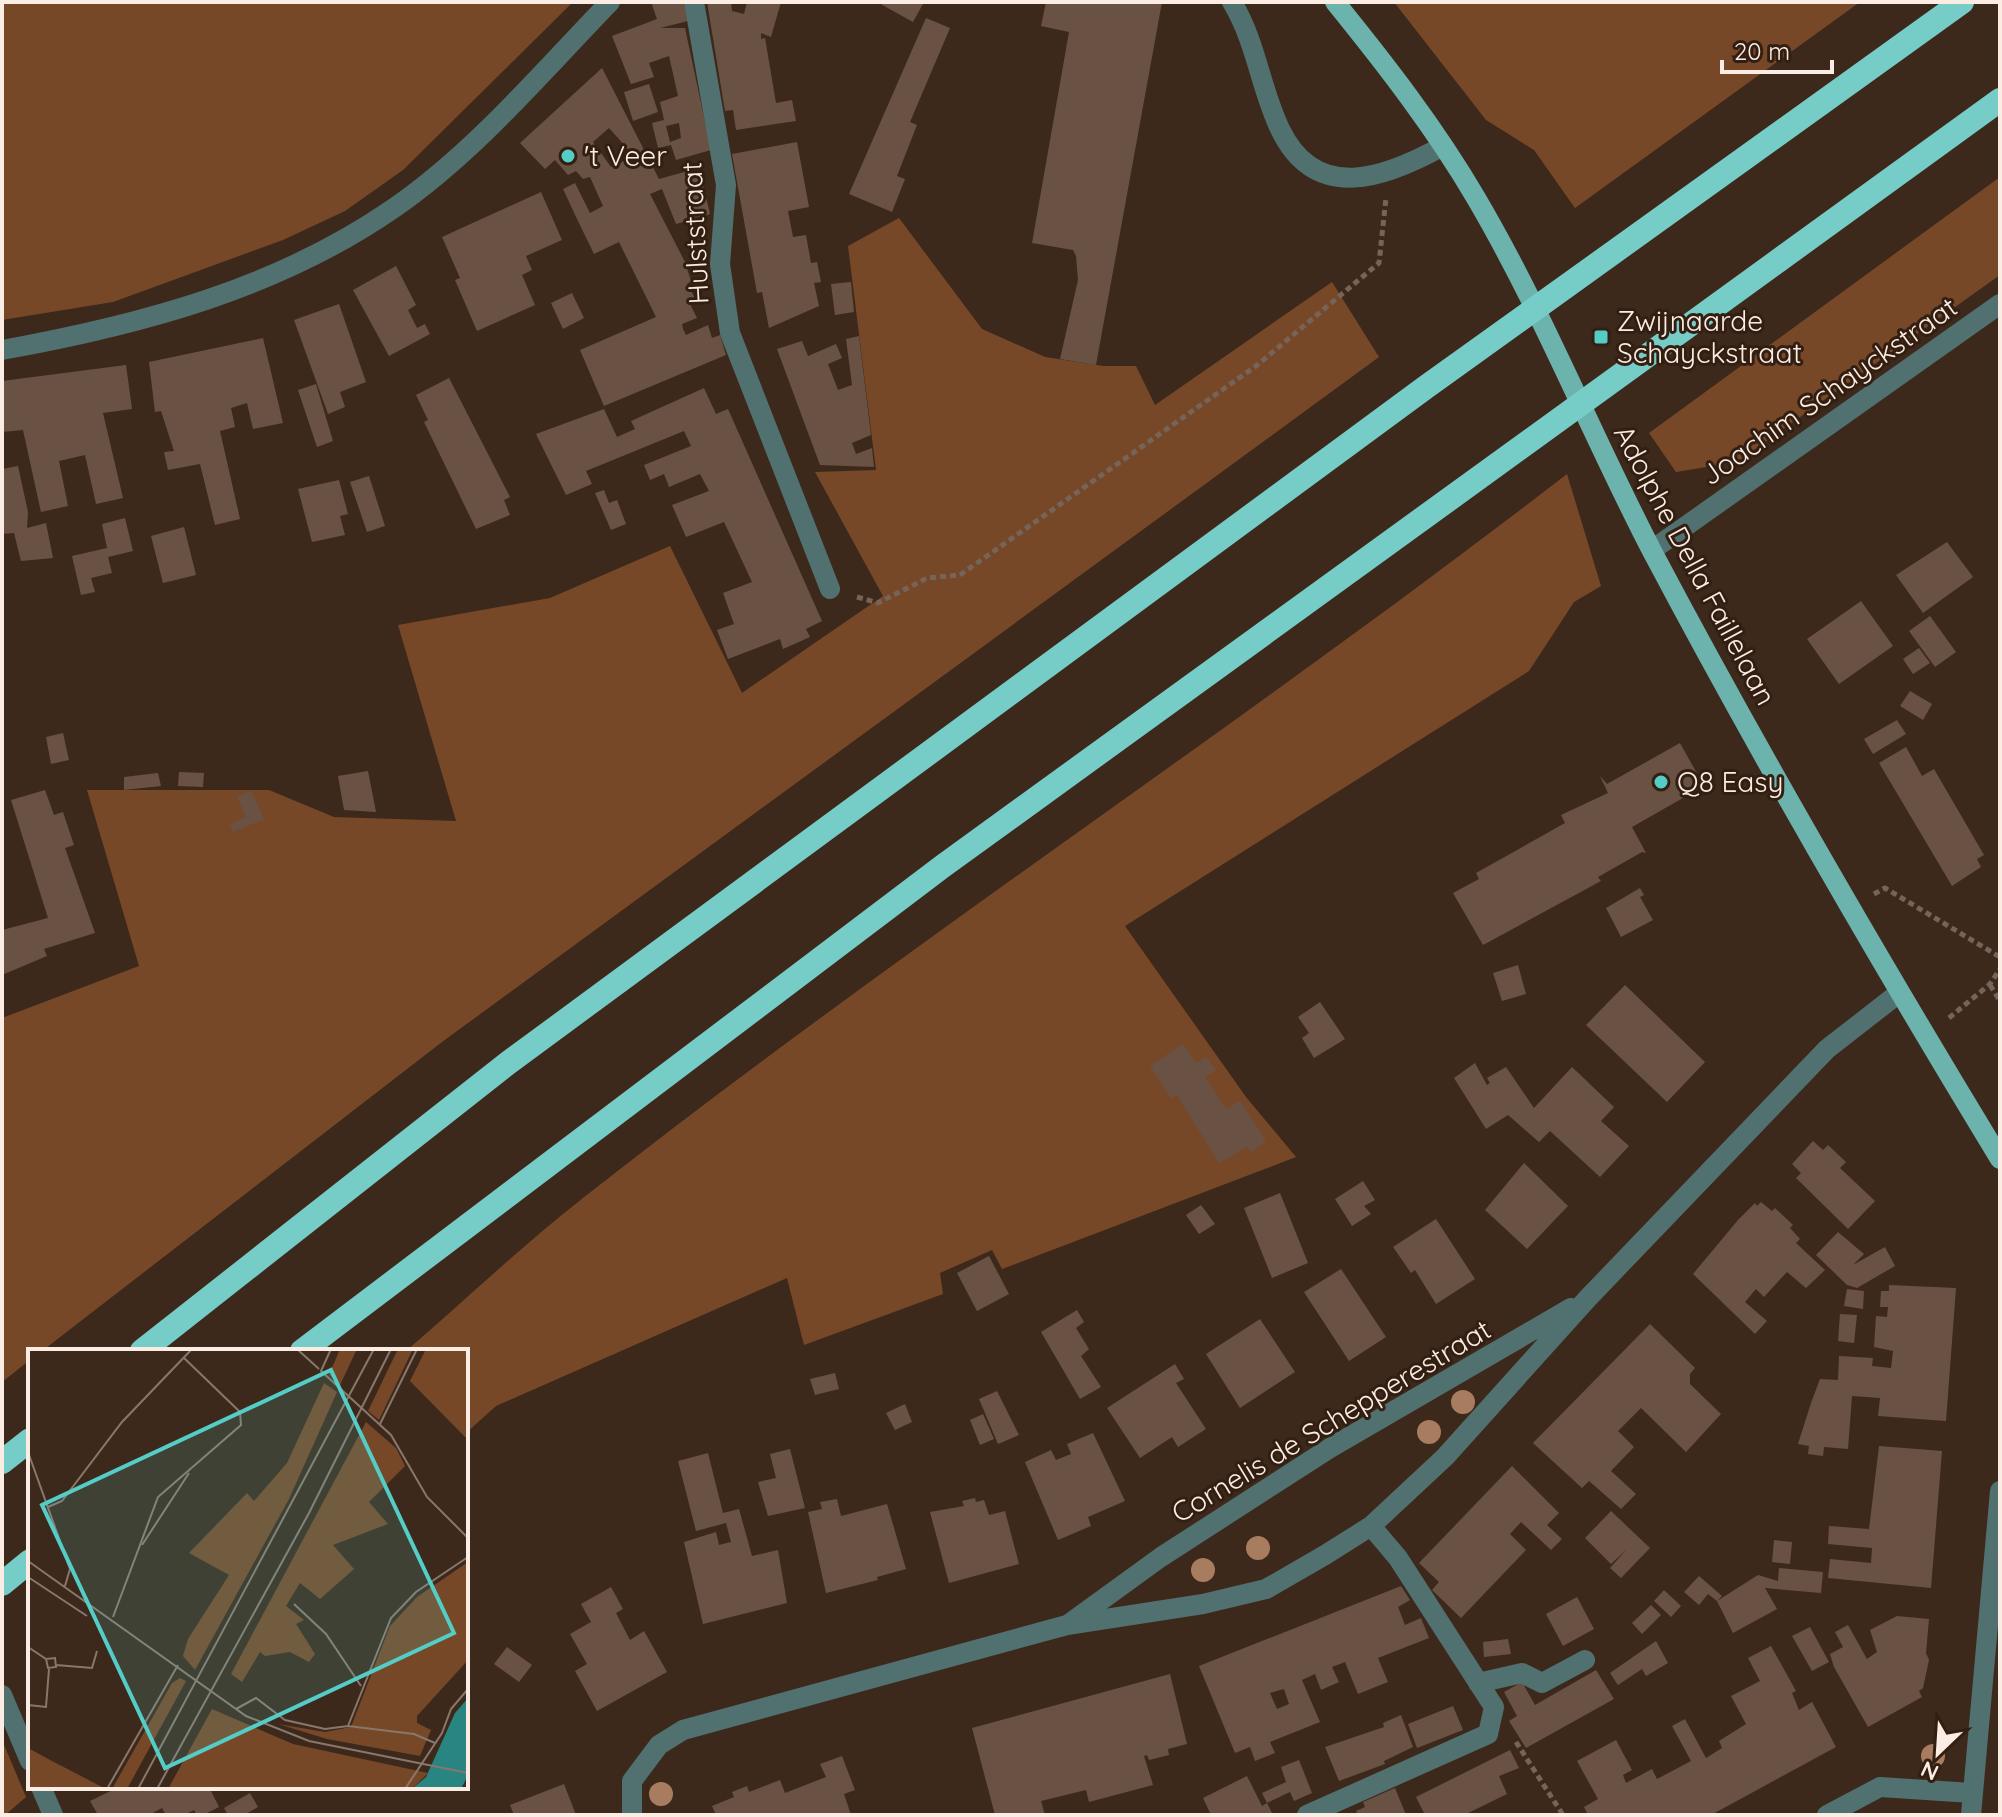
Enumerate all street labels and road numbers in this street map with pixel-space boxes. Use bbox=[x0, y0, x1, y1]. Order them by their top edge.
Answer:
street label: Hulststraat bbox=[673, 161, 716, 305]
street label: Joachim Schayckstraat bbox=[1694, 289, 1963, 492]
street label: Adolphe Della Faillelaan bbox=[1607, 419, 1784, 711]
street label: Cornelis de Schepperestraat bbox=[1165, 1311, 1497, 1530]

